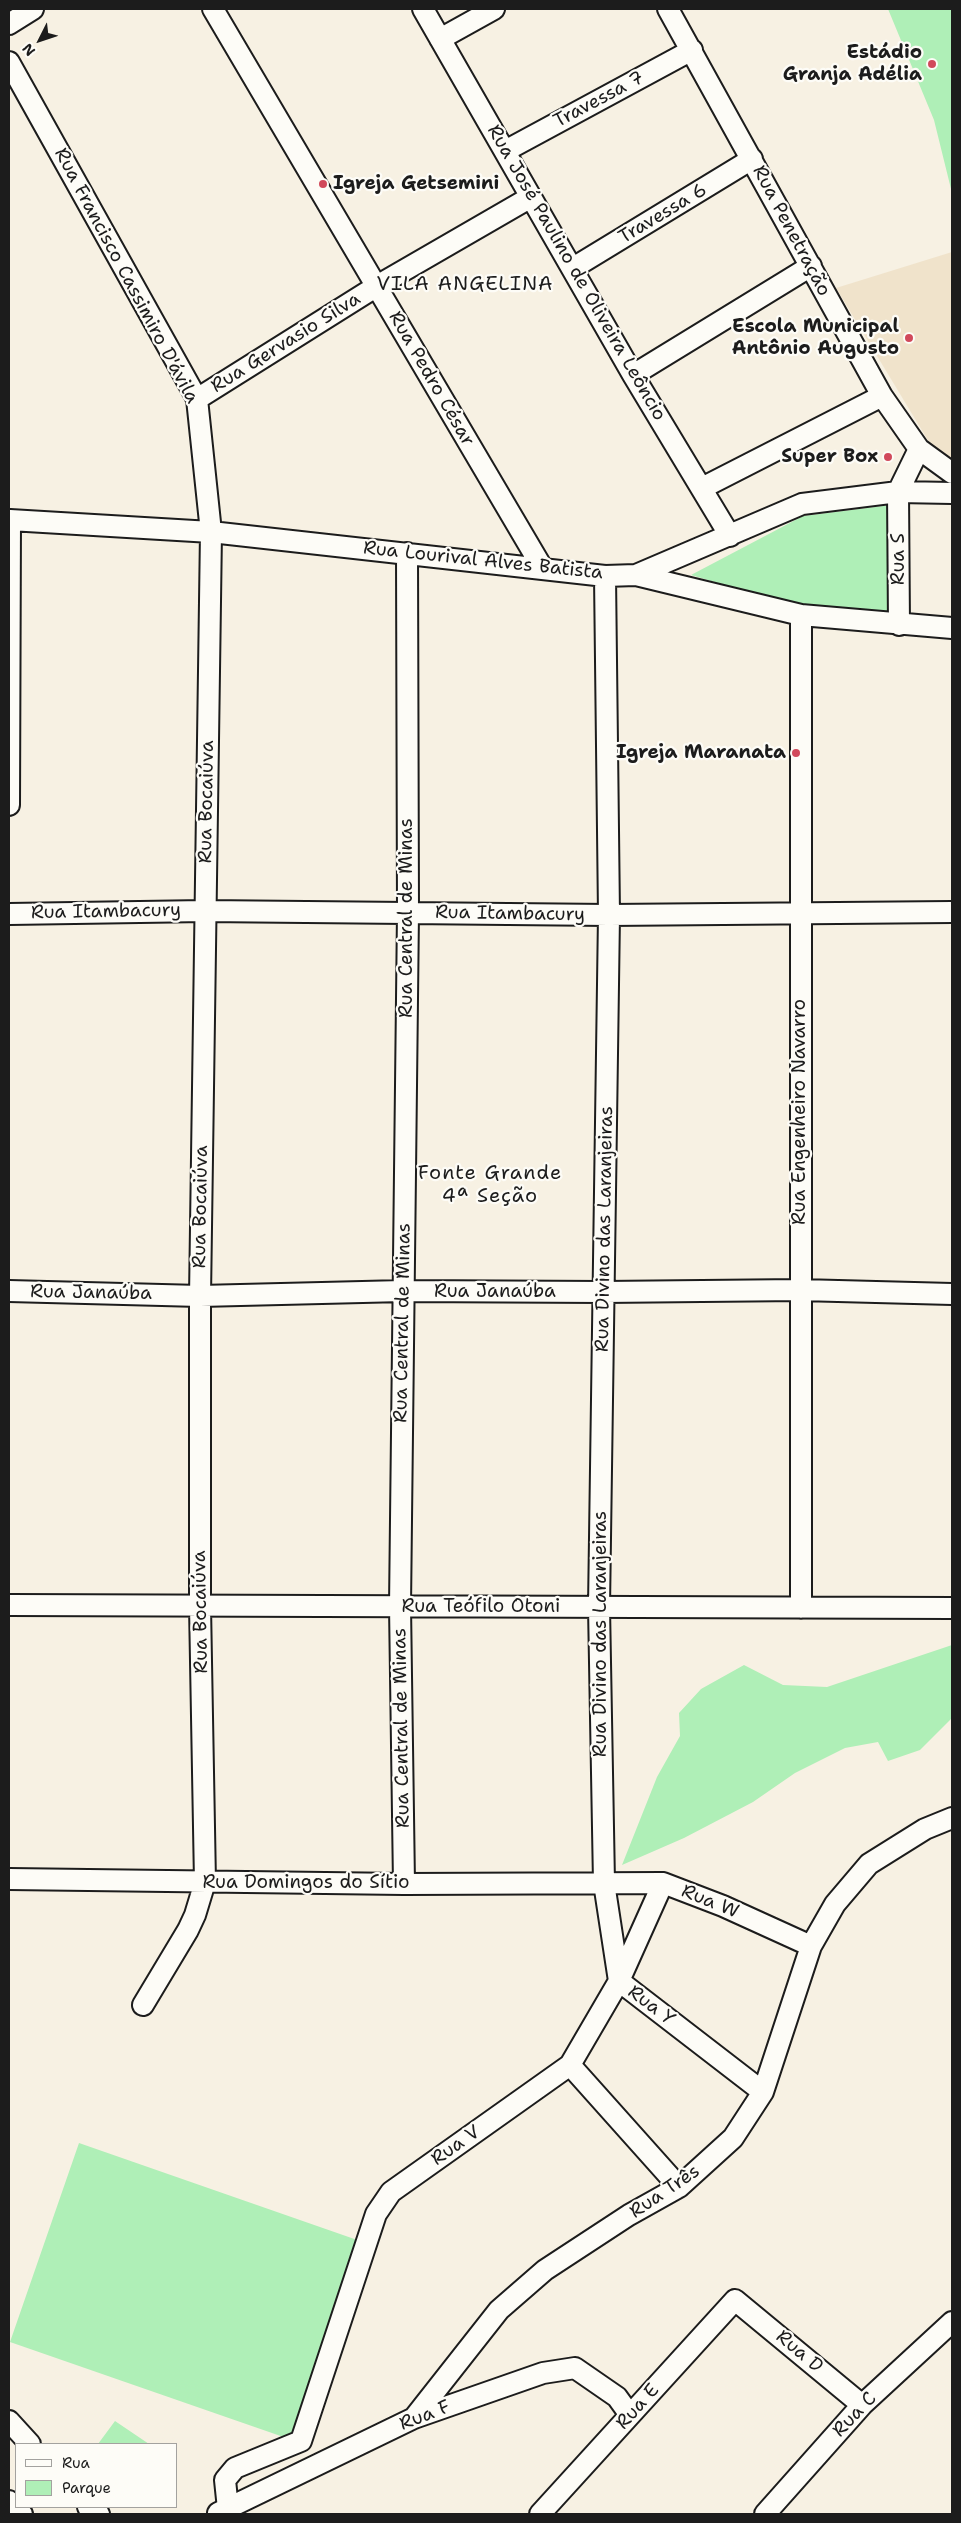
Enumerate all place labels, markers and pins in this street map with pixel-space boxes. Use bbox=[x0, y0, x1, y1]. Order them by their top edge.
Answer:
place label: Estádio Granja Adélia bbox=[783, 42, 922, 86]
marker: Estádio Granja Adélia bbox=[926, 58, 938, 70]
place label: Igreja Getsemini bbox=[333, 173, 499, 195]
marker: Igreja Getsemini bbox=[317, 178, 329, 190]
place label: Escola Municipal Antônio Augusto bbox=[732, 316, 899, 360]
marker: Escola Municipal Antônio Augusto bbox=[903, 332, 915, 344]
place label: Super Box bbox=[781, 446, 878, 468]
marker: Super Box bbox=[882, 451, 894, 463]
place label: Igreja Maranata bbox=[616, 742, 786, 764]
marker: Igreja Maranata bbox=[790, 747, 802, 759]

